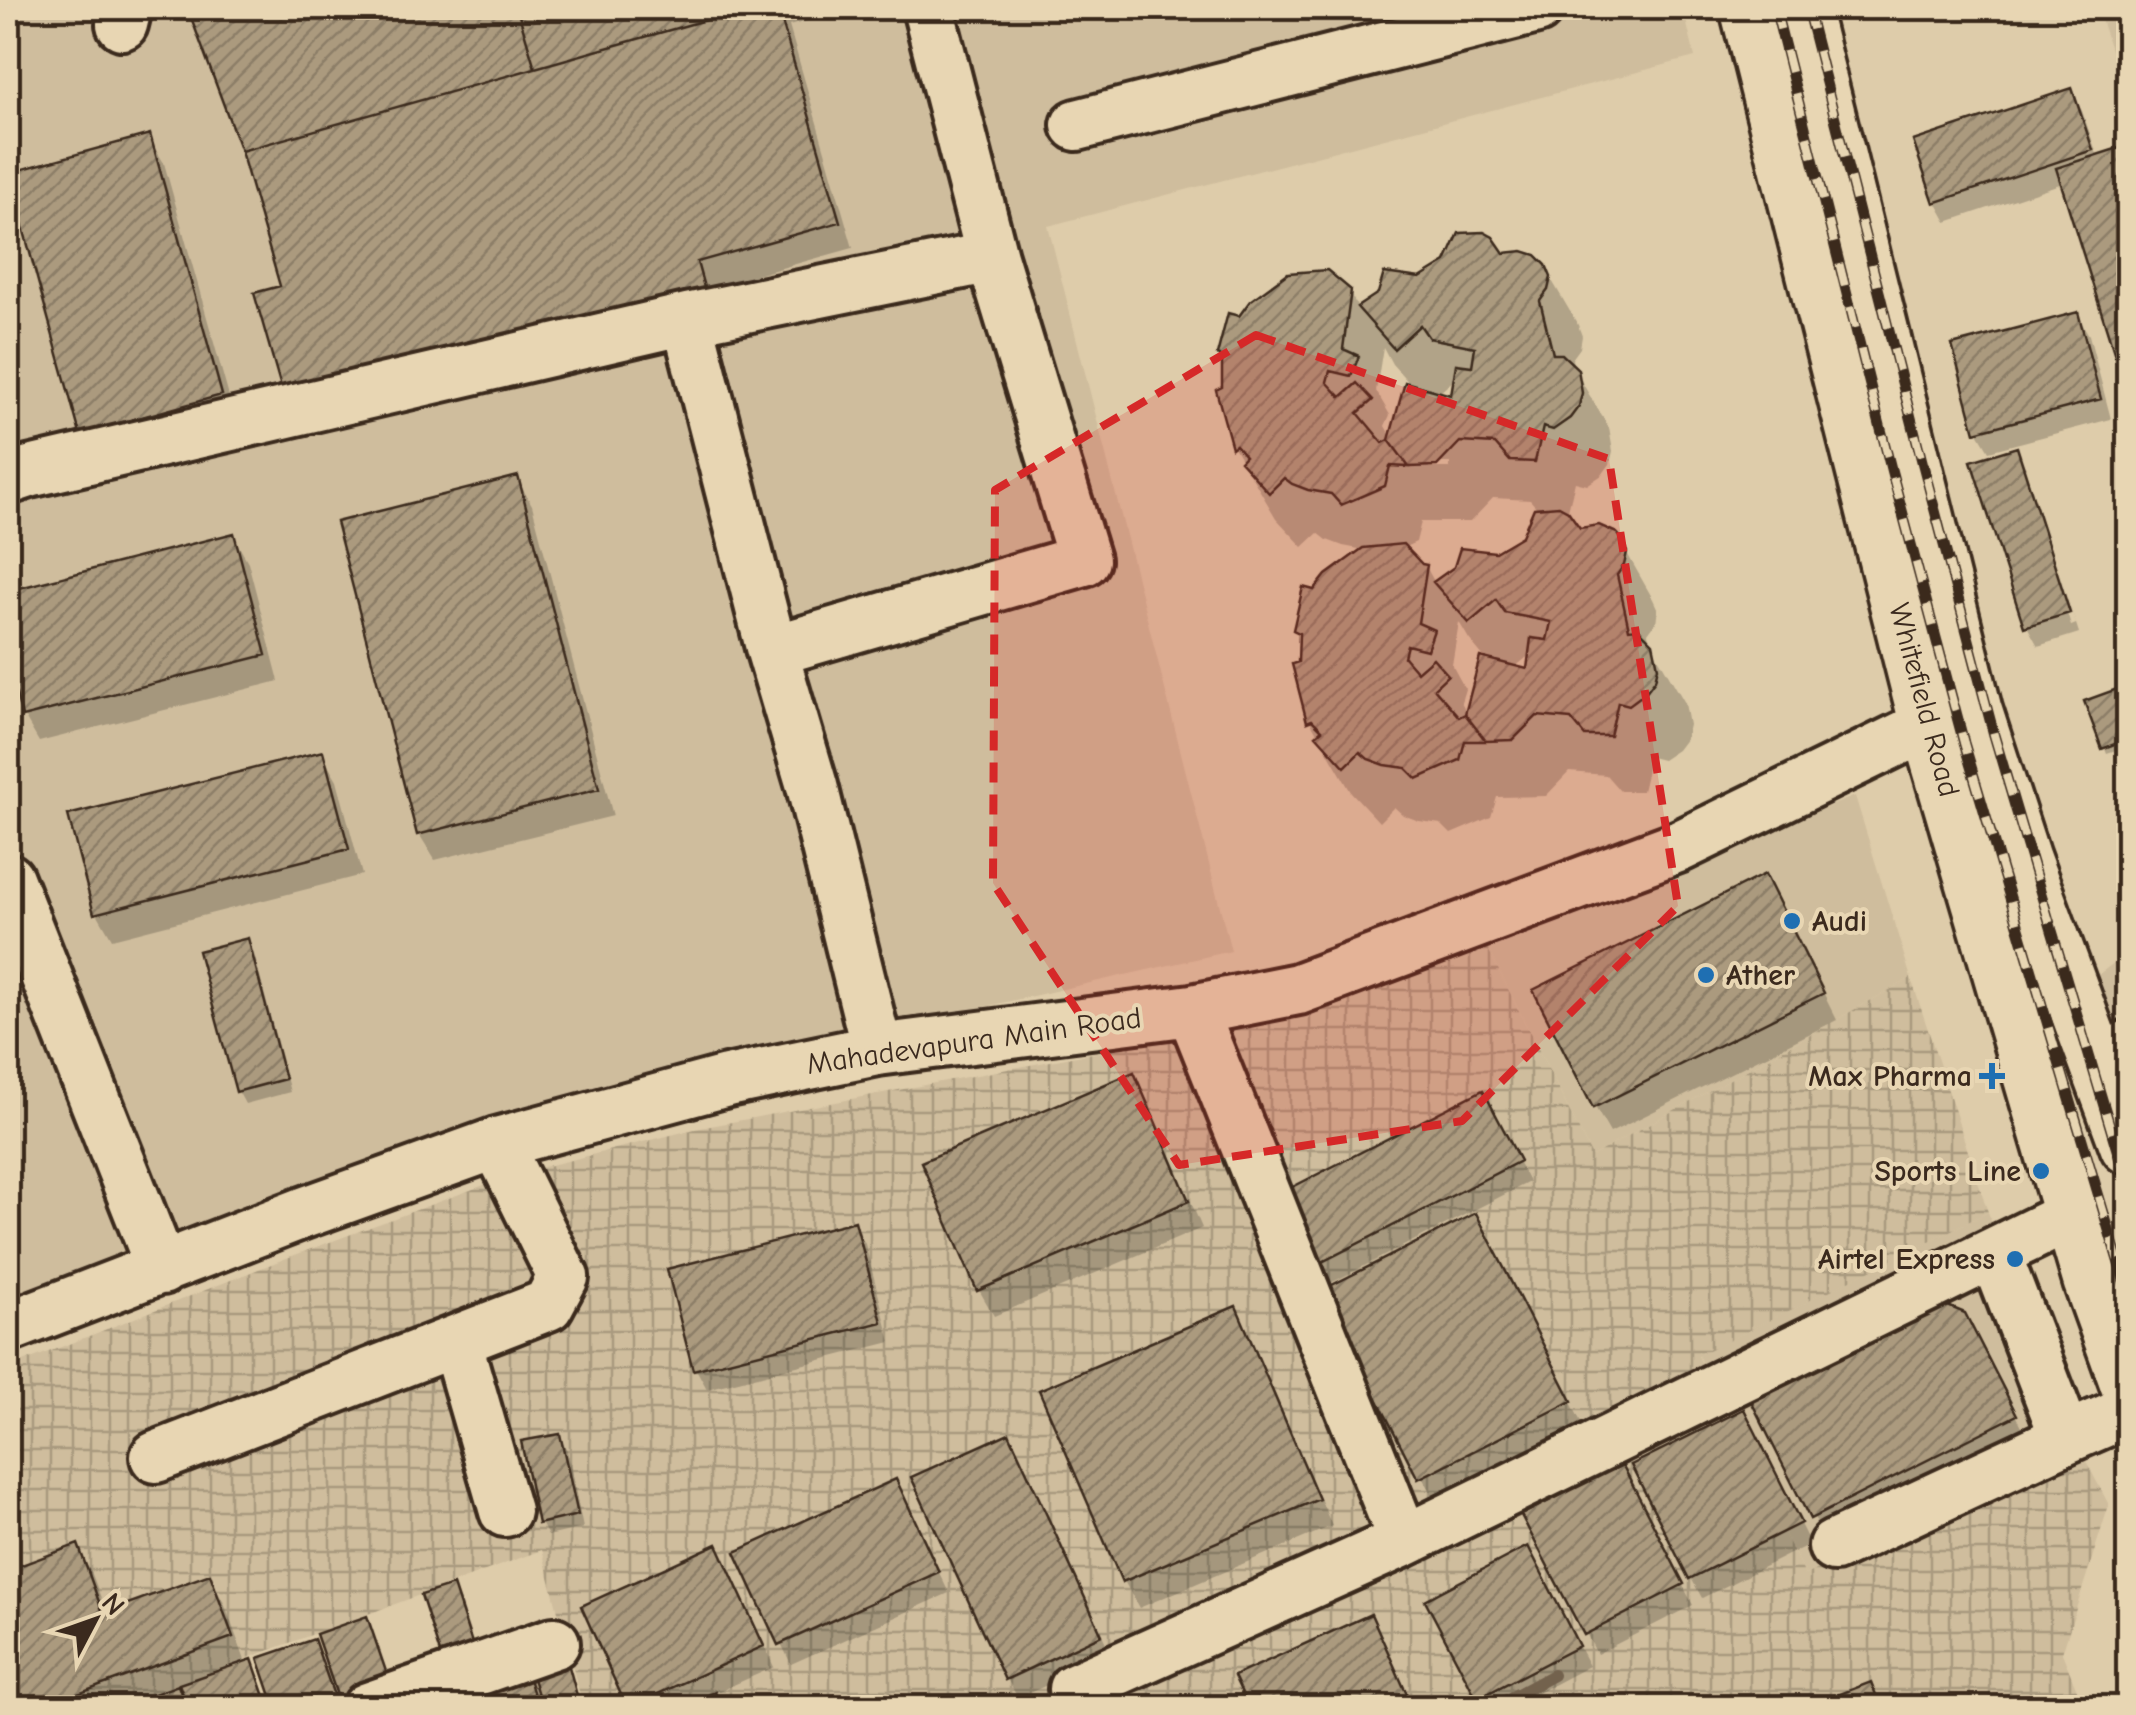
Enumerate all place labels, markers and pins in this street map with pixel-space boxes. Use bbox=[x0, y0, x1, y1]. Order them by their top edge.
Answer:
place label: Audi bbox=[1812, 904, 1867, 939]
marker: Audi bbox=[1781, 910, 1803, 932]
place label: Ather bbox=[1726, 958, 1795, 993]
marker: Ather bbox=[1695, 964, 1717, 986]
place label: Max Pharma bbox=[1808, 1059, 1972, 1094]
marker: Max Pharma bbox=[1981, 1065, 2003, 1087]
place label: Sports Line bbox=[1874, 1154, 2021, 1189]
marker: Sports Line bbox=[2030, 1160, 2052, 1182]
place label: Airtel Express bbox=[1818, 1242, 1995, 1277]
marker: Airtel Express bbox=[2004, 1248, 2026, 1270]

